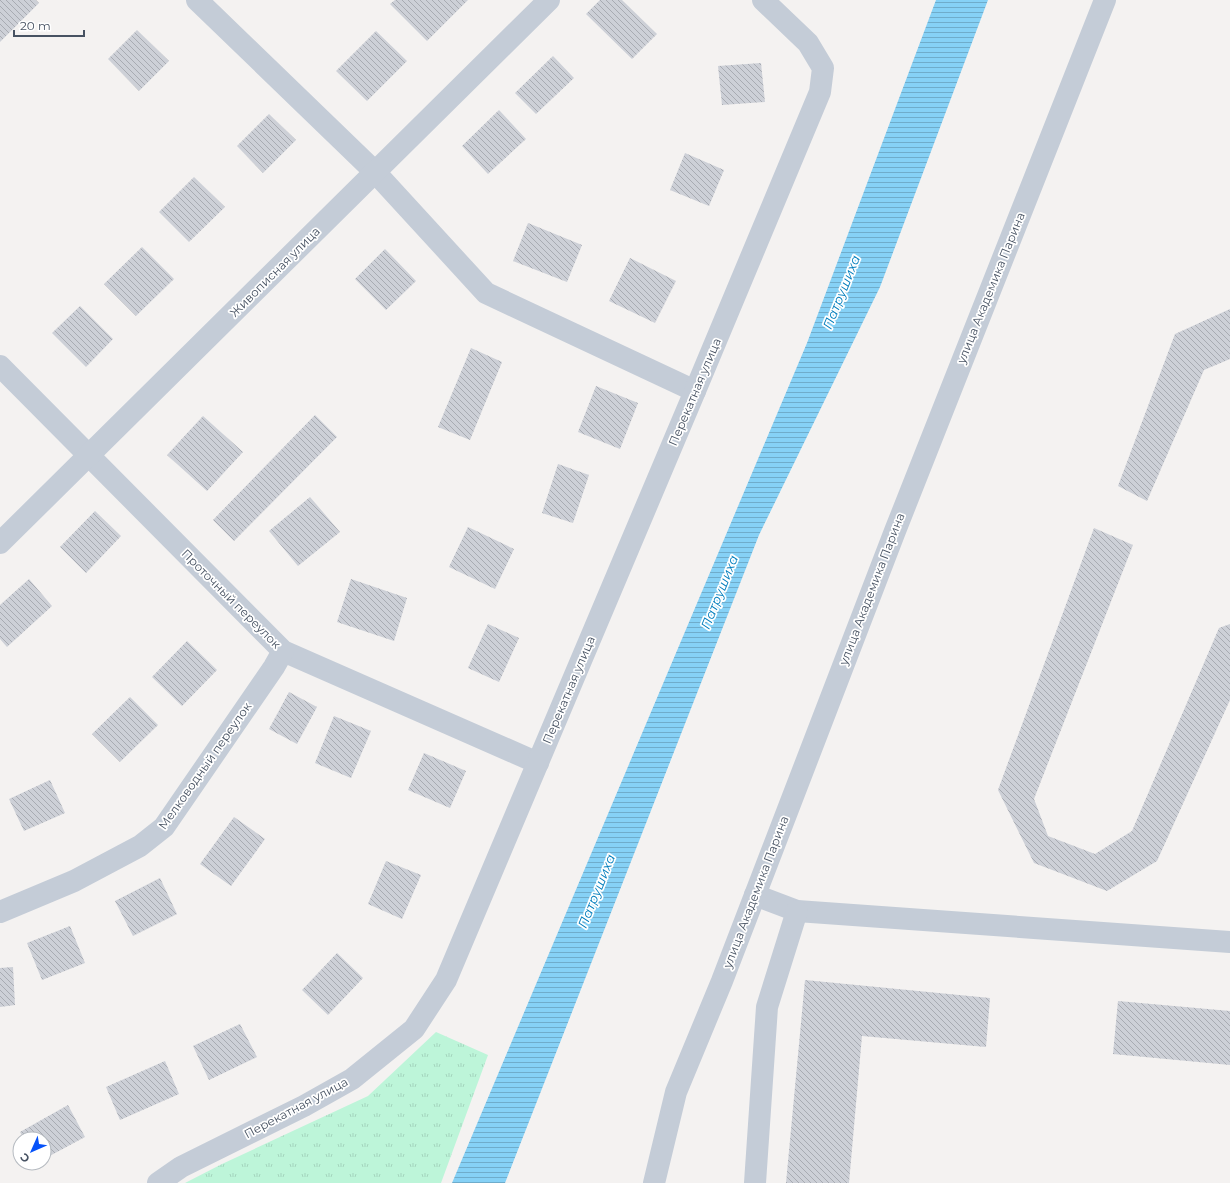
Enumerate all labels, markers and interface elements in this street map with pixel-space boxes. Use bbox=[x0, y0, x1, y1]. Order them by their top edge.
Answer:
scale bar bbox=[14, 12, 84, 38]
text: 20 m bbox=[20, 18, 51, 33]
street label: улица Академика Парина bbox=[953, 210, 1028, 367]
street label: Живописная улица bbox=[226, 223, 323, 320]
water label: Патрушиха bbox=[819, 253, 863, 331]
street label: Перекатная улица bbox=[665, 336, 724, 448]
street label: улица Академика Парина bbox=[835, 511, 908, 668]
street label: Проточный переулок bbox=[179, 546, 284, 651]
water label: Патрушиха bbox=[697, 553, 741, 631]
street label: Перекатная улица bbox=[539, 634, 598, 746]
street label: Мелководный переулок bbox=[155, 699, 254, 832]
street label: улица Академика Парина bbox=[719, 814, 792, 971]
water label: Патрушиха bbox=[574, 852, 618, 930]
street label: Перекатная улица bbox=[241, 1074, 350, 1141]
north arrow bbox=[12, 1131, 52, 1171]
text: С bbox=[17, 1150, 33, 1166]

